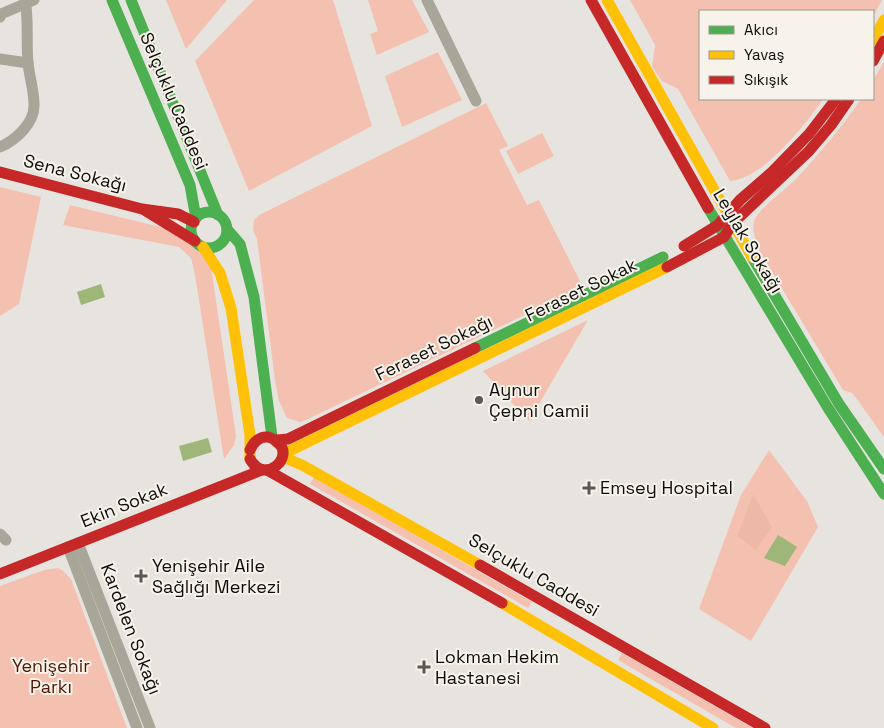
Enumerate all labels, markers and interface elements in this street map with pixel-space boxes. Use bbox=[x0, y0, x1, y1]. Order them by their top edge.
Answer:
legend bbox=[699, 10, 874, 100]
text: Akıcı bbox=[744, 20, 778, 39]
street label: Selçuklu Caddesi bbox=[135, 29, 214, 173]
text: Yavaş bbox=[744, 45, 785, 64]
text: Sıkışık bbox=[744, 70, 788, 89]
street label: Sena Sokağı bbox=[21, 149, 129, 196]
street label: Leylak Sokağı bbox=[708, 184, 789, 297]
street label: Feraset Sokak bbox=[521, 252, 641, 326]
street label: Feraset Sokağı bbox=[371, 309, 496, 386]
place label: Aynur Çepni Camii bbox=[489, 378, 589, 422]
marker: Aynur Çepni Camii bbox=[473, 394, 485, 406]
place label: Emsey Hospital bbox=[600, 476, 733, 499]
street label: Ekin Sokak bbox=[77, 477, 171, 532]
marker: Emsey Hospital bbox=[582, 481, 596, 495]
street label: Selçuklu Caddesi bbox=[465, 528, 604, 621]
place label: Yenişehir Aile Sağlığı Merkezi bbox=[152, 554, 280, 598]
street label: Kardelen Sokağı bbox=[96, 560, 167, 698]
marker: Yenişehir Aile Sağlığı Merkezi bbox=[134, 569, 148, 583]
place label: Lokman Hekim Hastanesi bbox=[435, 645, 559, 689]
park label: Yenişehir Parkı bbox=[12, 654, 90, 698]
marker: Lokman Hekim Hastanesi bbox=[417, 660, 431, 674]

